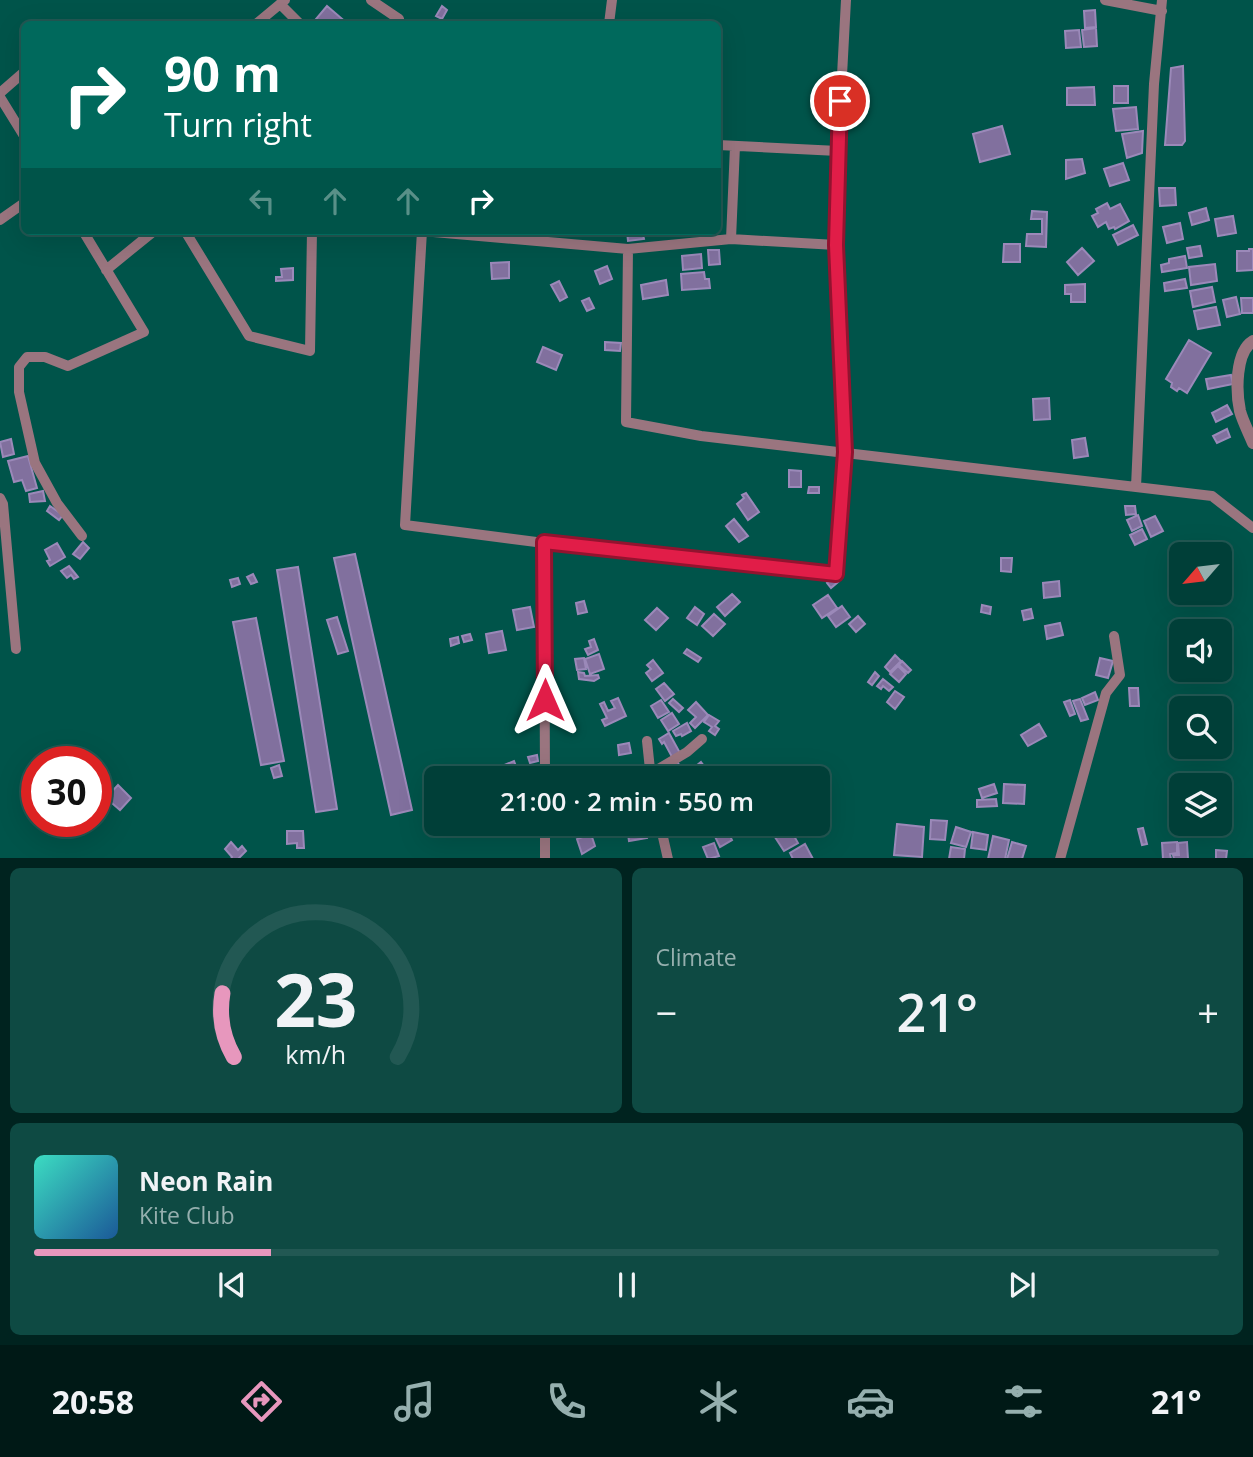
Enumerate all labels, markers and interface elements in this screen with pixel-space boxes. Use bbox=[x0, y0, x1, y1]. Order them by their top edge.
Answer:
text: 90 m bbox=[164, 40, 281, 106]
icon: right bbox=[49, 49, 140, 140]
pin bbox=[810, 71, 870, 131]
icon: arrive bbox=[821, 82, 859, 120]
text: Turn right bbox=[164, 103, 312, 146]
icon: left bbox=[243, 182, 281, 220]
icon: ahead bbox=[316, 182, 354, 220]
icon: ahead bbox=[389, 182, 427, 220]
icon: right bbox=[462, 182, 500, 220]
north arrow bbox=[1169, 542, 1232, 606]
map controls bbox=[1169, 542, 1232, 836]
button: sound bbox=[1169, 619, 1232, 682]
position arrow bbox=[508, 663, 582, 737]
button: search bbox=[1169, 696, 1232, 759]
speed limit sign: 30 bbox=[21, 746, 112, 837]
button: layers bbox=[1169, 773, 1232, 836]
text: 21:00 · 2 min · 550 m bbox=[500, 783, 754, 819]
text: Climate bbox=[656, 941, 737, 973]
text: 23 bbox=[274, 949, 357, 1048]
text: 21° bbox=[896, 976, 978, 1047]
text: − bbox=[656, 986, 677, 1038]
text: + bbox=[1197, 986, 1219, 1038]
text: km/h bbox=[285, 1036, 346, 1070]
text: Neon Rain bbox=[139, 1163, 273, 1199]
text: Kite Club bbox=[139, 1199, 234, 1231]
icon: previous bbox=[213, 1266, 251, 1304]
icon: pause bbox=[608, 1266, 646, 1304]
icon: next bbox=[1003, 1266, 1041, 1304]
icon: directions bbox=[237, 1377, 286, 1426]
icon: music bbox=[390, 1377, 439, 1426]
icon: phone bbox=[542, 1377, 591, 1426]
icon: climate bbox=[694, 1377, 743, 1426]
icon: car bbox=[846, 1377, 895, 1426]
icon: filters bbox=[999, 1377, 1048, 1426]
text: 20:58 bbox=[52, 1380, 134, 1423]
text: 21° bbox=[1151, 1380, 1201, 1423]

